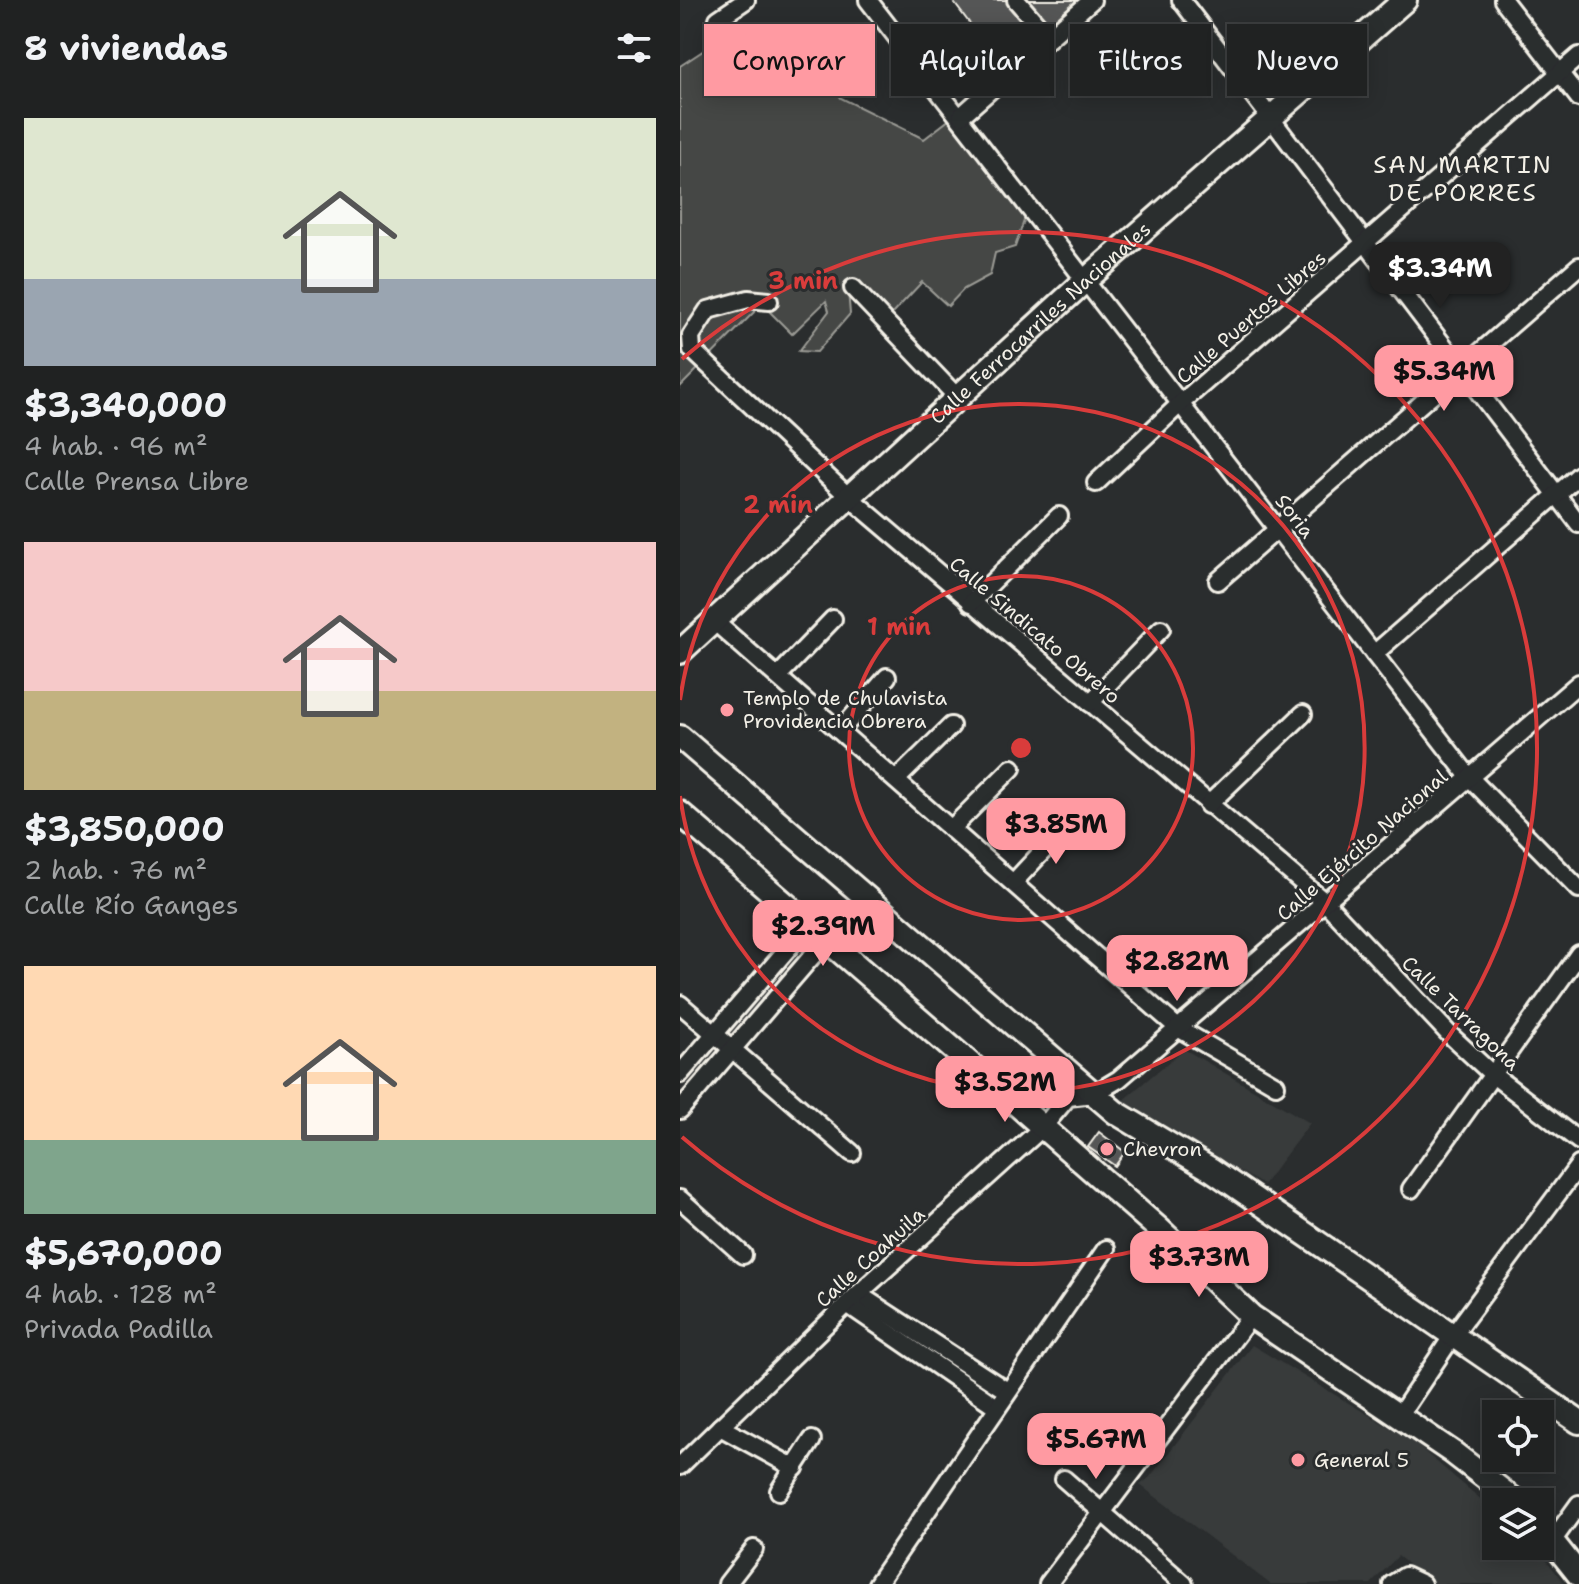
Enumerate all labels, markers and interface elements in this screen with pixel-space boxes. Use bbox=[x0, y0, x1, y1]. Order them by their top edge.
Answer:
chip: Comprar bbox=[704, 24, 875, 96]
chip: Alquilar bbox=[891, 24, 1054, 96]
chip: Filtros bbox=[1070, 24, 1211, 96]
chip: Nuevo bbox=[1227, 24, 1367, 96]
text: 8 viviendas bbox=[24, 25, 228, 71]
icon: filters bbox=[612, 26, 656, 70]
district label: SAN MARTIN DE PORRES bbox=[1373, 149, 1553, 209]
icon: home bbox=[268, 170, 412, 314]
street label: Calle Ferrocarriles Nacionales bbox=[924, 216, 1156, 430]
pin: $3.34M bbox=[1375, 242, 1505, 310]
street label: Calle Puertos Libres bbox=[1171, 245, 1331, 389]
text: $3.34M bbox=[1387, 250, 1493, 285]
text: 3 min bbox=[768, 265, 838, 297]
pin: $5.34M bbox=[1379, 345, 1509, 413]
text: $5.34M bbox=[1392, 353, 1496, 388]
text: $3,340,000 bbox=[24, 382, 227, 428]
text: 4 hab. · 96 m² bbox=[24, 428, 208, 463]
text: Calle Prensa Libre bbox=[24, 463, 249, 498]
text: 2 min bbox=[743, 489, 813, 521]
street label: Soria bbox=[1270, 489, 1321, 544]
street label: Calle Sindicato Obrero bbox=[944, 551, 1126, 709]
icon: home bbox=[268, 594, 412, 738]
text: 1 min bbox=[867, 611, 931, 643]
place label: Templo de Chulavista Providencia Obrera bbox=[743, 685, 948, 734]
marker: Templo de Chulavista Providencia Obrera bbox=[718, 701, 736, 719]
centre of rings bbox=[1007, 734, 1035, 762]
street label: Calle Ejército Nacional bbox=[1271, 764, 1453, 926]
pin: $3.85M bbox=[991, 798, 1121, 866]
text: $3,850,000 bbox=[24, 806, 225, 852]
text: $3.85M bbox=[1004, 806, 1108, 841]
text: 2 hab. · 76 m² bbox=[24, 852, 207, 887]
text: Calle Río Ganges bbox=[24, 887, 239, 922]
pin: $2.39M bbox=[758, 900, 888, 968]
text: $2.39M bbox=[771, 908, 875, 943]
pin: $2.82M bbox=[1112, 935, 1242, 1003]
text: $2.82M bbox=[1125, 943, 1229, 978]
street label: Calle Tarragona bbox=[1396, 950, 1526, 1076]
icon: home bbox=[268, 1018, 412, 1162]
pin: $3.52M bbox=[940, 1056, 1070, 1124]
text: $3.52M bbox=[954, 1064, 1056, 1099]
place label: Chevron bbox=[1123, 1136, 1202, 1162]
marker: Chevron bbox=[1098, 1140, 1116, 1158]
street label: Calle Coahuila bbox=[810, 1201, 930, 1313]
text: $5,670,000 bbox=[24, 1230, 223, 1276]
pin: $3.73M bbox=[1134, 1231, 1264, 1299]
text: $3.73M bbox=[1148, 1239, 1250, 1274]
text: 4 hab. · 128 m² bbox=[24, 1276, 217, 1311]
text: Privada Padilla bbox=[24, 1311, 213, 1346]
map controls bbox=[1482, 1400, 1554, 1560]
button: locate bbox=[1482, 1400, 1554, 1472]
pin: $5.67M bbox=[1031, 1413, 1161, 1481]
text: $5.67M bbox=[1045, 1421, 1147, 1456]
place label: General 5 bbox=[1314, 1447, 1409, 1473]
marker: General 5 bbox=[1289, 1451, 1307, 1469]
button: layers bbox=[1482, 1488, 1554, 1560]

